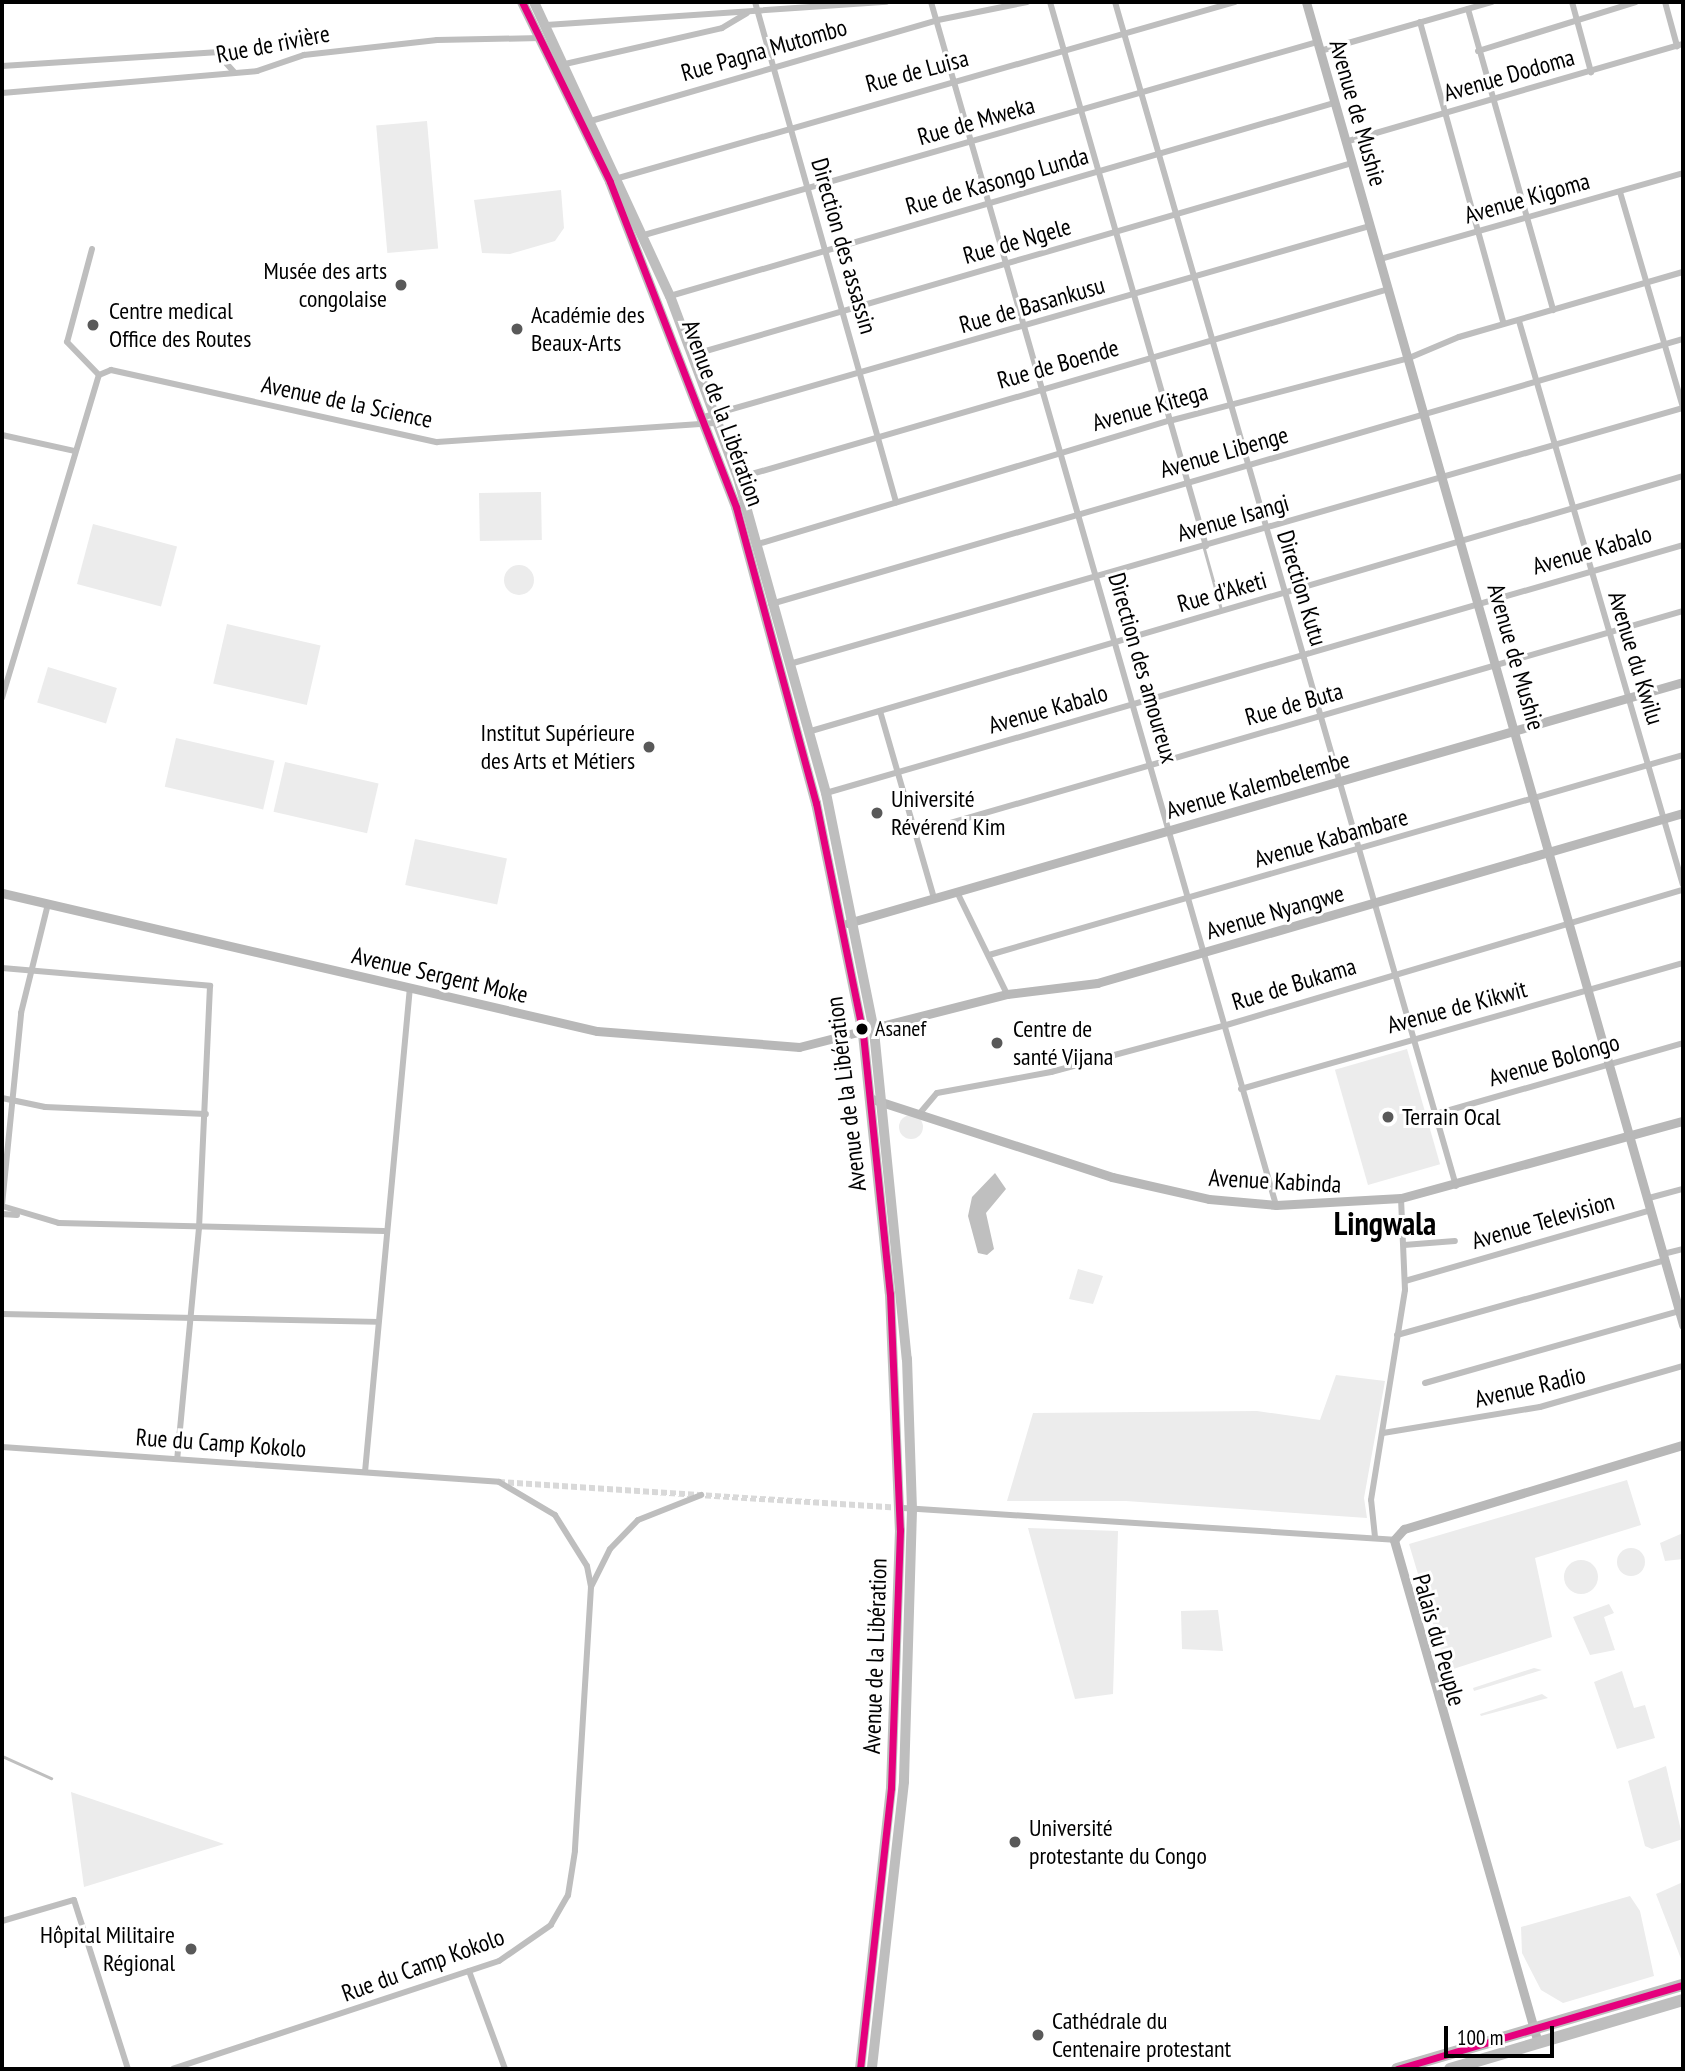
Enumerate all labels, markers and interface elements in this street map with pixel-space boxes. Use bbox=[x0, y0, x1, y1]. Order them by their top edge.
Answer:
street label: Rue Pagna Mutombo bbox=[678, 13, 850, 87]
street label: Rue de rivière bbox=[214, 19, 332, 69]
street label: Avenue de Mushie bbox=[1323, 37, 1393, 189]
street label: Rue de Luisa bbox=[862, 43, 972, 99]
street label: Avenue Dodoma bbox=[1440, 43, 1578, 107]
street label: Rue de Mweka bbox=[914, 91, 1038, 151]
street label: Rue de Kasongo Lunda bbox=[902, 141, 1092, 221]
street label: Direction des assassin bbox=[805, 155, 883, 337]
street label: Avenue Kigoma bbox=[1461, 166, 1593, 230]
street label: Rue de Ngele bbox=[960, 212, 1074, 270]
place label: Musée des arts congolaise bbox=[263, 257, 387, 313]
street label: Rue de Basankusu bbox=[956, 271, 1108, 339]
marker: Musée des arts congolaise bbox=[393, 277, 409, 293]
place label: Centre medical Office des Routes bbox=[109, 297, 251, 353]
place label: Académie des Beaux-Arts bbox=[531, 301, 645, 357]
marker: Centre medical Office des Routes bbox=[83, 315, 103, 335]
street label: Avenue de la Libération bbox=[676, 316, 770, 510]
marker: Académie des Beaux-Arts bbox=[509, 321, 525, 337]
street label: Rue de Boende bbox=[994, 333, 1122, 395]
street label: Avenue de la Science bbox=[259, 370, 435, 434]
street label: Avenue Kitega bbox=[1089, 377, 1211, 437]
street label: Avenue Libenge bbox=[1157, 420, 1291, 484]
street label: Avenue Isangi bbox=[1174, 488, 1292, 548]
street label: Avenue Kabalo bbox=[1529, 519, 1655, 581]
street label: Direction Kutu bbox=[1271, 527, 1333, 649]
street label: Rue d'Aketi bbox=[1174, 566, 1270, 618]
street label: Direction des amoureux bbox=[1102, 569, 1184, 767]
street label: Avenue de Mushie bbox=[1481, 581, 1551, 733]
street label: Avenue du Kwilu bbox=[1602, 588, 1670, 728]
street label: Rue de Buta bbox=[1242, 676, 1346, 732]
street label: Avenue Kabalo bbox=[985, 678, 1111, 740]
place label: Institut Supérieure des Arts et Métiers bbox=[480, 719, 635, 775]
marker: Institut Supérieure des Arts et Métiers bbox=[641, 739, 657, 755]
street label: Avenue Kalembelembe bbox=[1163, 745, 1353, 825]
place label: Université Révérend Kim bbox=[891, 785, 1005, 841]
street label: Avenue Kabambare bbox=[1251, 802, 1411, 874]
marker: Université Révérend Kim bbox=[869, 805, 885, 821]
street label: Avenue Nyangwe bbox=[1203, 879, 1347, 945]
street label: Avenue Sergent Moke bbox=[349, 941, 531, 1009]
street label: Rue de Bukama bbox=[1228, 951, 1360, 1017]
street label: Avenue de Kikwit bbox=[1384, 975, 1530, 1039]
street label: Avenue de la Libération bbox=[820, 995, 872, 1193]
place label: Centre de santé Vijana bbox=[1013, 1015, 1114, 1071]
place label: Asanef bbox=[875, 1016, 926, 1042]
marker: Asanef bbox=[855, 1022, 869, 1036]
street label: Avenue Bolongo bbox=[1485, 1028, 1623, 1092]
marker: Centre de santé Vijana bbox=[987, 1033, 1007, 1053]
place label: Terrain Ocal bbox=[1402, 1103, 1501, 1131]
marker: Terrain Ocal bbox=[1380, 1109, 1396, 1125]
street label: Avenue Kabinda bbox=[1208, 1163, 1342, 1199]
street label: Avenue Television bbox=[1468, 1187, 1618, 1255]
district label: Lingwala bbox=[1334, 1204, 1436, 1242]
street label: Avenue Radio bbox=[1472, 1360, 1588, 1414]
street label: Rue du Camp Kokolo bbox=[135, 1423, 307, 1463]
street label: Avenue de la Libération bbox=[857, 1558, 893, 1754]
street label: Palais du Peuple bbox=[1406, 1571, 1472, 1709]
place label: Université protestante du Congo bbox=[1029, 1814, 1207, 1870]
marker: Université protestante du Congo bbox=[1007, 1834, 1023, 1850]
place label: Hôpital Militaire Régional bbox=[40, 1921, 175, 1977]
street label: Rue du Camp Kokolo bbox=[338, 1922, 508, 2008]
marker: Hôpital Militaire Régional bbox=[181, 1939, 201, 1959]
place label: Cathédrale du Centenaire protestant bbox=[1052, 2007, 1231, 2063]
scale bar bbox=[1447, 2011, 1557, 2056]
text: 100 m bbox=[1457, 2024, 1503, 2051]
marker: Cathédrale du Centenaire protestant bbox=[1030, 2027, 1046, 2043]

